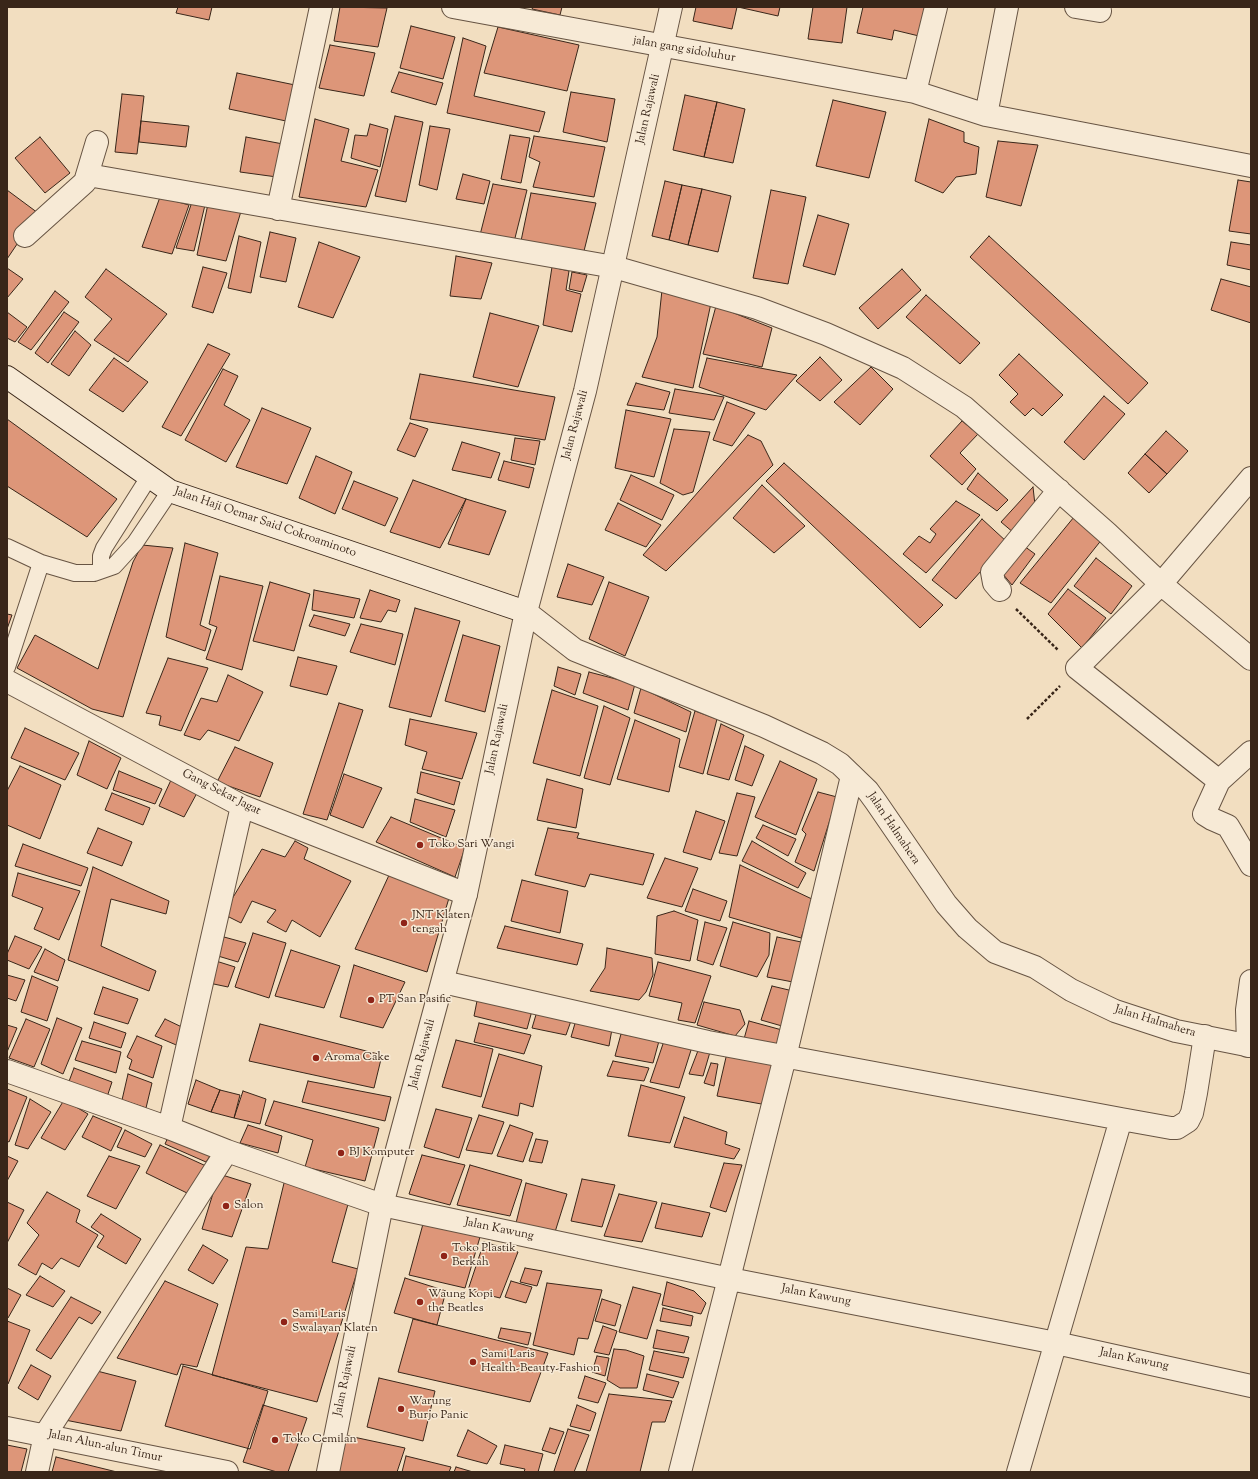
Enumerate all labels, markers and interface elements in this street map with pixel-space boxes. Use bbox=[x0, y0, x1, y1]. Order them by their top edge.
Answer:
street label: jalan gang sidoluhur bbox=[632, 34, 736, 66]
street label: Jalan Rajawali bbox=[634, 73, 664, 145]
street label: Jalan Rajawali bbox=[560, 389, 592, 461]
street label: Jalan Haji Oemar Said Cokroaminoto bbox=[172, 485, 358, 561]
street label: Jalan Rajawali bbox=[484, 703, 512, 775]
street label: Gang Sekar Jagat bbox=[179, 767, 263, 819]
street label: Jalan Halmahera bbox=[864, 790, 922, 868]
place label: Toko Sari Wangi bbox=[428, 838, 515, 852]
marker: Toko Sari Wangi bbox=[415, 840, 425, 850]
place label: JNT Klaten tengah bbox=[412, 909, 470, 937]
marker: JNT Klaten tengah bbox=[399, 918, 409, 928]
place label: PT San Pasific bbox=[379, 993, 451, 1007]
marker: PT San Pasific bbox=[366, 995, 376, 1005]
street label: Jalan Halmahera bbox=[1113, 1003, 1197, 1041]
street label: Jalan Rajawali bbox=[407, 1018, 439, 1090]
place label: Aroma Cake bbox=[324, 1051, 390, 1065]
marker: Aroma Cake bbox=[311, 1053, 321, 1063]
place label: BJ Komputer bbox=[349, 1146, 415, 1160]
marker: BJ Komputer bbox=[336, 1148, 346, 1158]
place label: Salon bbox=[234, 1199, 264, 1213]
marker: Salon bbox=[221, 1201, 231, 1211]
street label: Jalan Kawung bbox=[463, 1216, 535, 1244]
place label: Toko Plastik Berkah bbox=[452, 1242, 516, 1270]
marker: Toko Plastik Berkah bbox=[439, 1251, 449, 1261]
street label: Jalan Kawung bbox=[780, 1282, 852, 1310]
place label: Waung Kopi the Beatles bbox=[428, 1288, 493, 1316]
marker: Waung Kopi the Beatles bbox=[415, 1297, 425, 1307]
place label: Sami Laris Swalayan Klaten bbox=[292, 1308, 378, 1336]
marker: Sami Laris Swalayan Klaten bbox=[279, 1317, 289, 1327]
street label: Jalan Rajawali bbox=[332, 1345, 360, 1417]
street label: Jalan Kawung bbox=[1098, 1346, 1170, 1374]
place label: Sami Laris Health-Beauty-Fashion bbox=[481, 1348, 600, 1376]
marker: Sami Laris Health-Beauty-Fashion bbox=[468, 1357, 478, 1367]
place label: Warung Burjo Panic bbox=[409, 1395, 468, 1423]
marker: Warung Burjo Panic bbox=[396, 1404, 406, 1414]
street label: Jalan Alun-alun Timur bbox=[47, 1428, 163, 1466]
place label: Toko Cemilan bbox=[283, 1433, 357, 1447]
marker: Toko Cemilan bbox=[270, 1435, 280, 1445]

